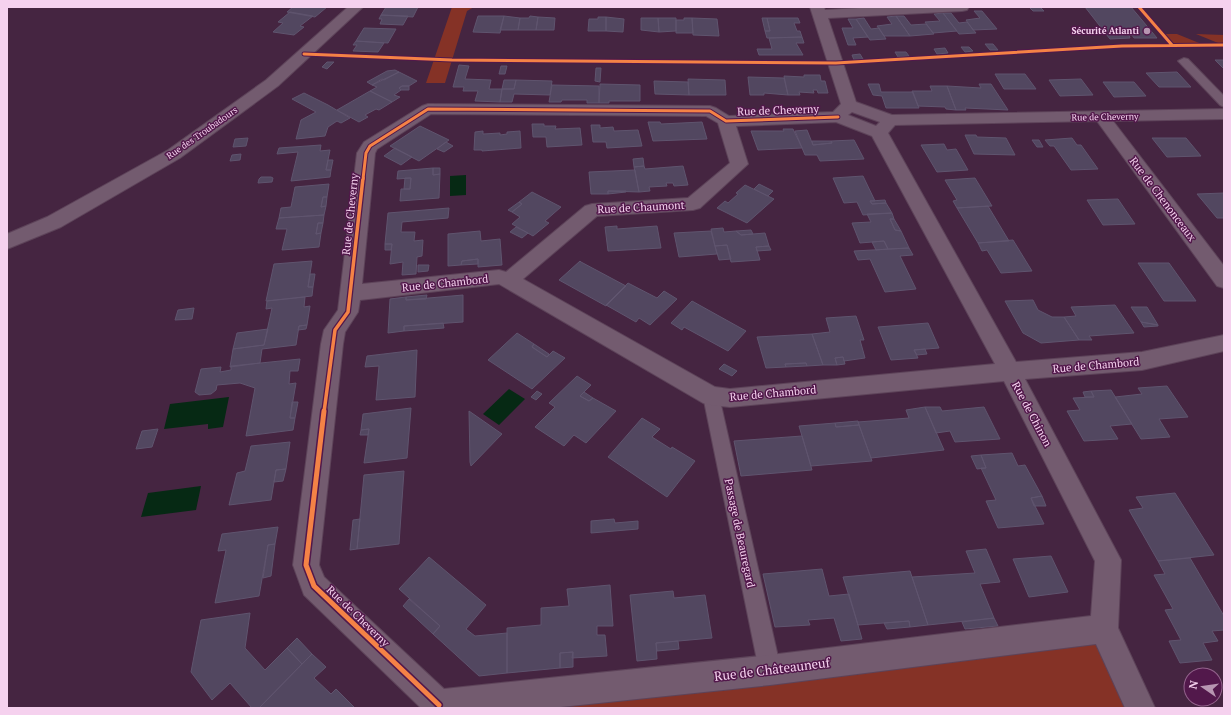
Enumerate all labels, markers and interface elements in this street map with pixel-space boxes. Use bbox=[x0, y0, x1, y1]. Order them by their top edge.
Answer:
place label: Sécurité Atlanti bbox=[1071, 25, 1139, 37]
marker: Sécurité Atlanti bbox=[1142, 26, 1152, 36]
street label: Rue de Cheverny bbox=[737, 102, 820, 118]
street label: Rue des Troubadours bbox=[164, 104, 240, 162]
street label: Rue de Cheverny bbox=[1071, 110, 1139, 124]
street label: Rue de Chenonceaux bbox=[1127, 154, 1199, 244]
street label: Rue de Cheverny bbox=[339, 172, 361, 255]
street label: Rue de Chaumont bbox=[597, 198, 685, 216]
street label: Rue de Chambord bbox=[401, 271, 489, 295]
street label: Rue de Chambord bbox=[1052, 354, 1140, 376]
street label: Rue de Chinon bbox=[1009, 379, 1055, 449]
street label: Rue de Chambord bbox=[729, 382, 817, 404]
street label: Passage de Beauregard bbox=[722, 477, 758, 589]
street label: Rue de Cheverny bbox=[324, 582, 393, 650]
street label: Rue de Châteauneuf bbox=[713, 653, 832, 685]
north arrow bbox=[1183, 667, 1223, 707]
text: N bbox=[1185, 678, 1201, 690]

